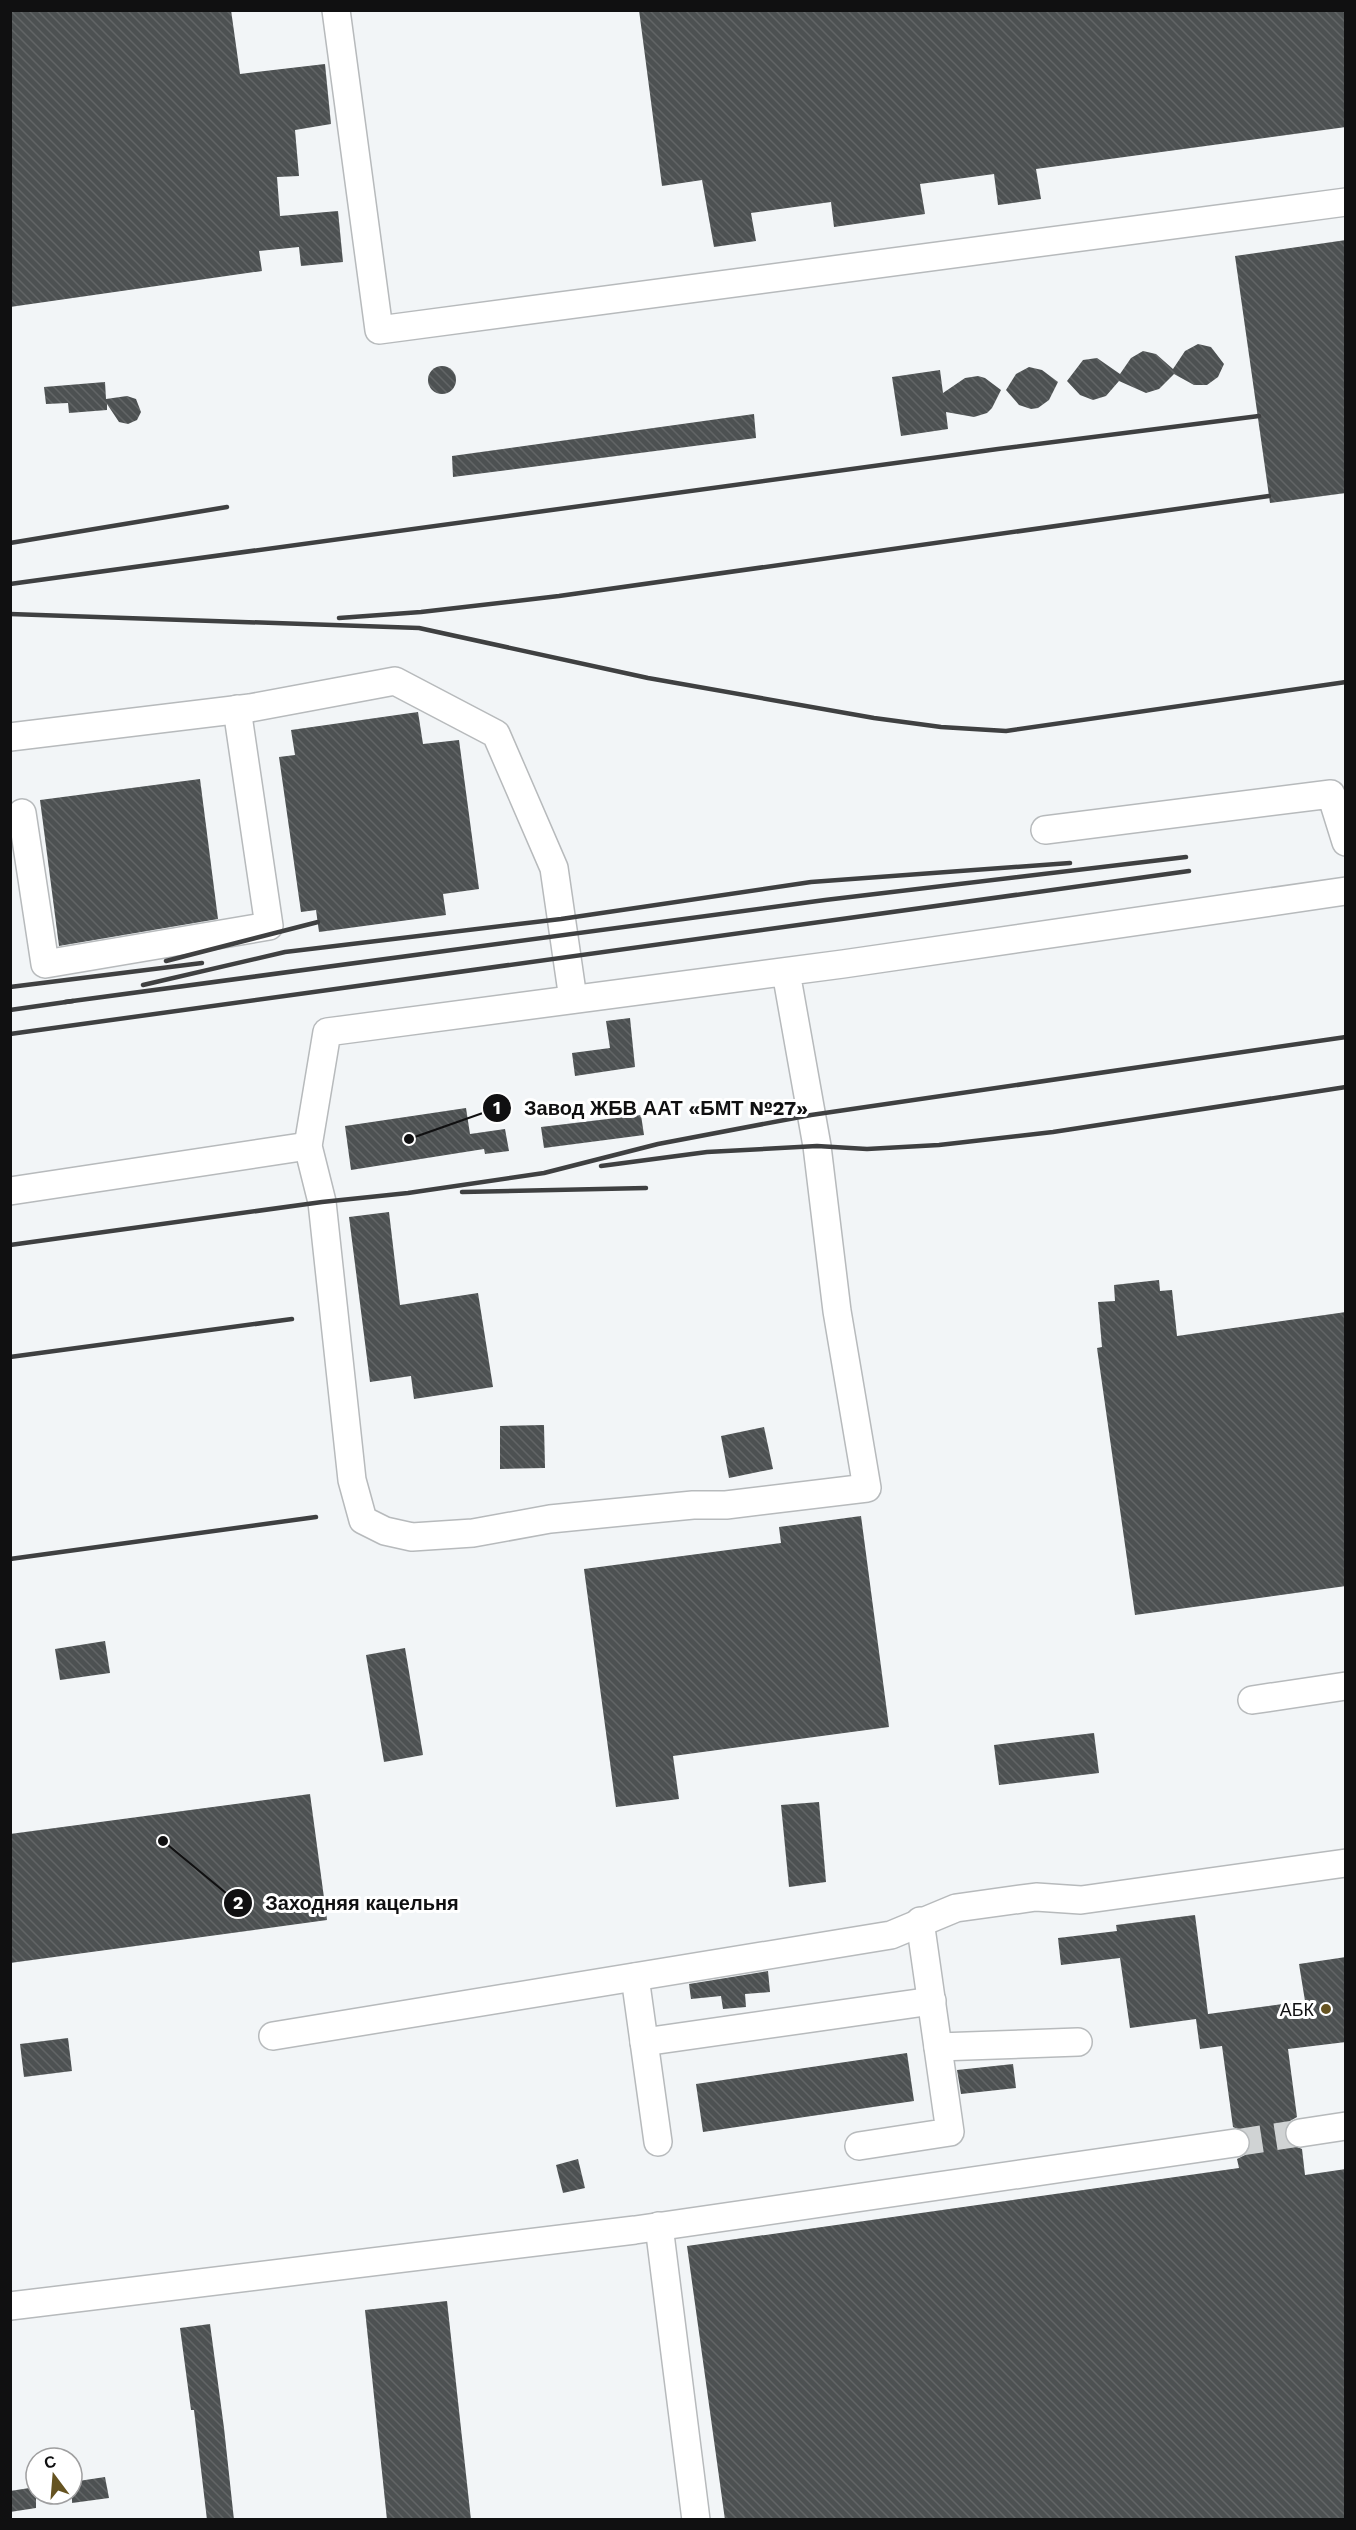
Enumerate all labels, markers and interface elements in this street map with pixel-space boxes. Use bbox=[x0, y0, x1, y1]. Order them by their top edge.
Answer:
callout: Завод ЖБВ ААТ «БМТ №27» bbox=[482, 1089, 820, 1127]
text: Завод ЖБВ ААТ «БМТ №27» bbox=[524, 1096, 808, 1120]
text: 1 bbox=[493, 1097, 501, 1118]
callout: Заходняя кацельня bbox=[223, 1884, 470, 1922]
text: Заходняя кацельня bbox=[265, 1891, 459, 1915]
text: 2 bbox=[233, 1892, 243, 1913]
place label: АБК bbox=[1280, 1999, 1315, 2020]
marker: АБК bbox=[1319, 2002, 1333, 2016]
north arrow bbox=[24, 2446, 84, 2506]
text: С bbox=[42, 2451, 59, 2473]

